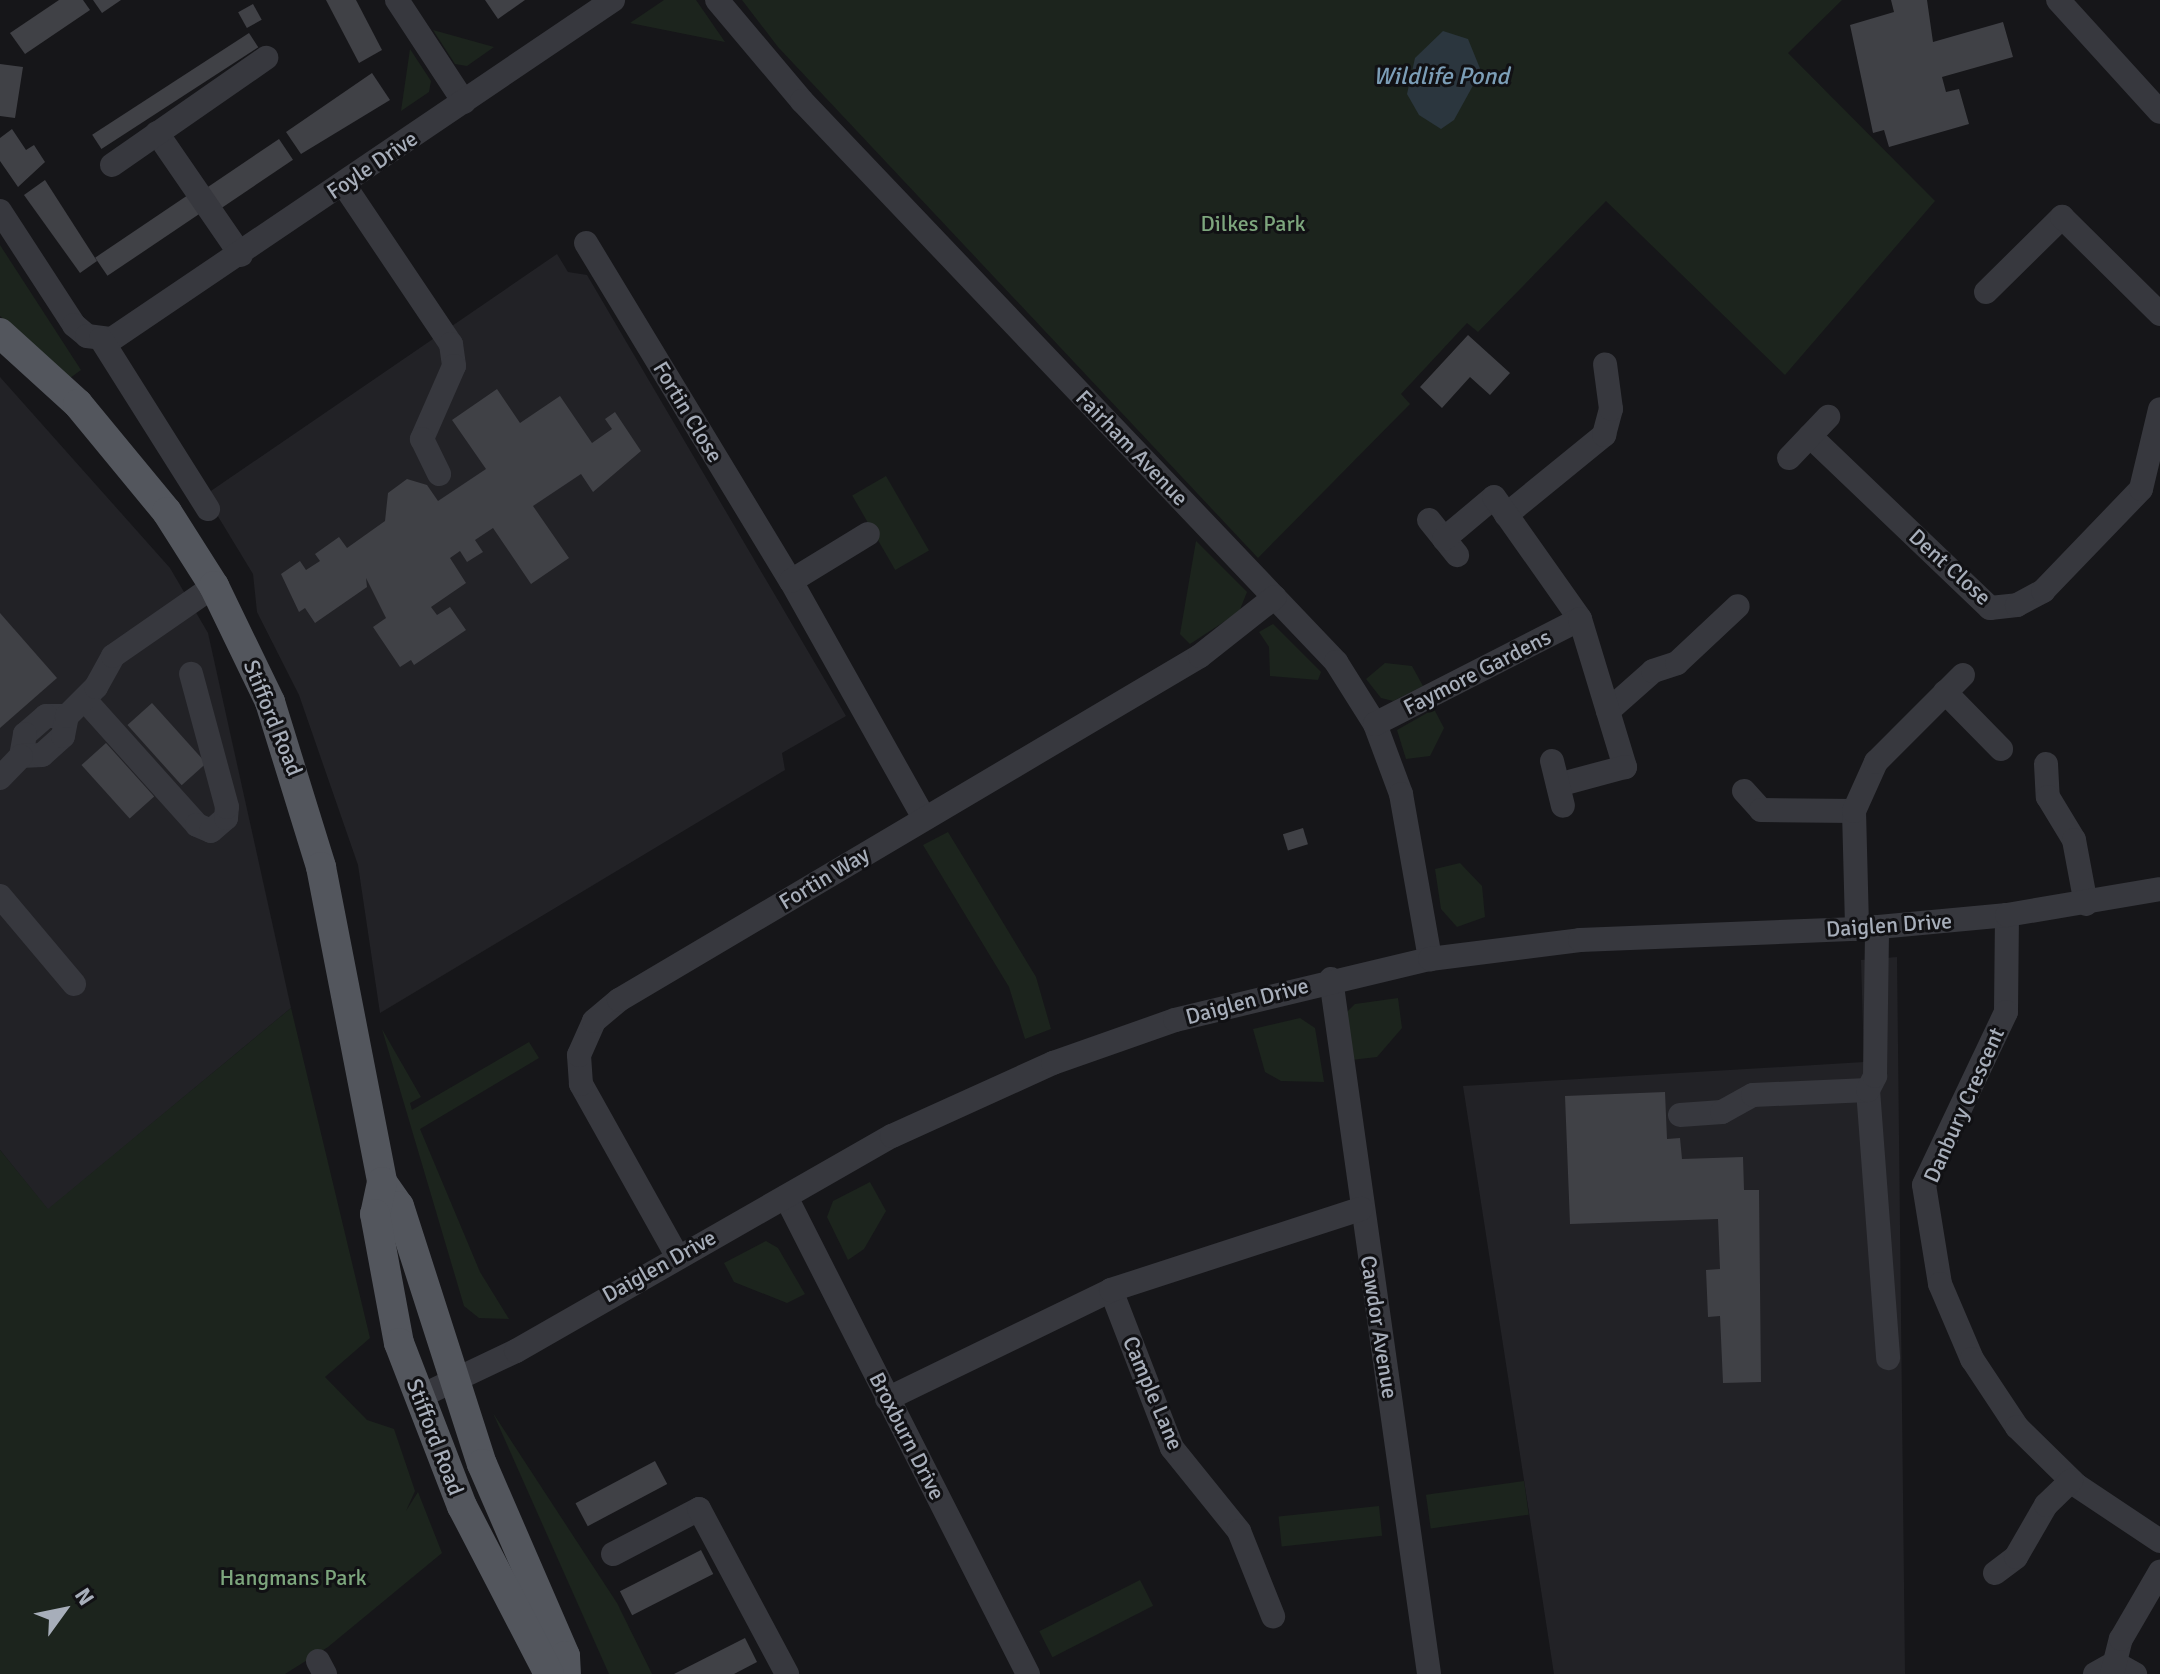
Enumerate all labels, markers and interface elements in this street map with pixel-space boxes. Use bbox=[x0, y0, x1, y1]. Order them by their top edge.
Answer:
water label: Wildlife Pond bbox=[1373, 63, 1509, 91]
street label: Foyle Drive bbox=[322, 125, 422, 205]
park label: Dilkes Park bbox=[1200, 211, 1306, 237]
street label: Fortin Close bbox=[648, 357, 728, 467]
street label: Fairham Avenue bbox=[1070, 385, 1194, 511]
street label: Dent Close bbox=[1903, 523, 1997, 611]
street label: Faymore Gardens bbox=[1399, 623, 1555, 721]
street label: Stifford Road bbox=[238, 656, 308, 780]
street label: Fortin Way bbox=[774, 841, 874, 915]
street label: Daiglen Drive bbox=[1825, 907, 1953, 943]
street label: Daiglen Drive bbox=[1183, 972, 1311, 1030]
street label: Danbury Crescent bbox=[1918, 1023, 2010, 1187]
street label: Daiglen Drive bbox=[597, 1224, 721, 1308]
street label: Cawdor Avenue bbox=[1355, 1253, 1403, 1401]
street label: Cample Lane bbox=[1117, 1332, 1189, 1454]
street label: Broxburn Drive bbox=[864, 1368, 950, 1504]
street label: Stifford Road bbox=[401, 1375, 469, 1499]
park label: Hangmans Park bbox=[219, 1565, 367, 1591]
north arrow bbox=[24, 1570, 104, 1650]
text: N bbox=[69, 1583, 100, 1610]

